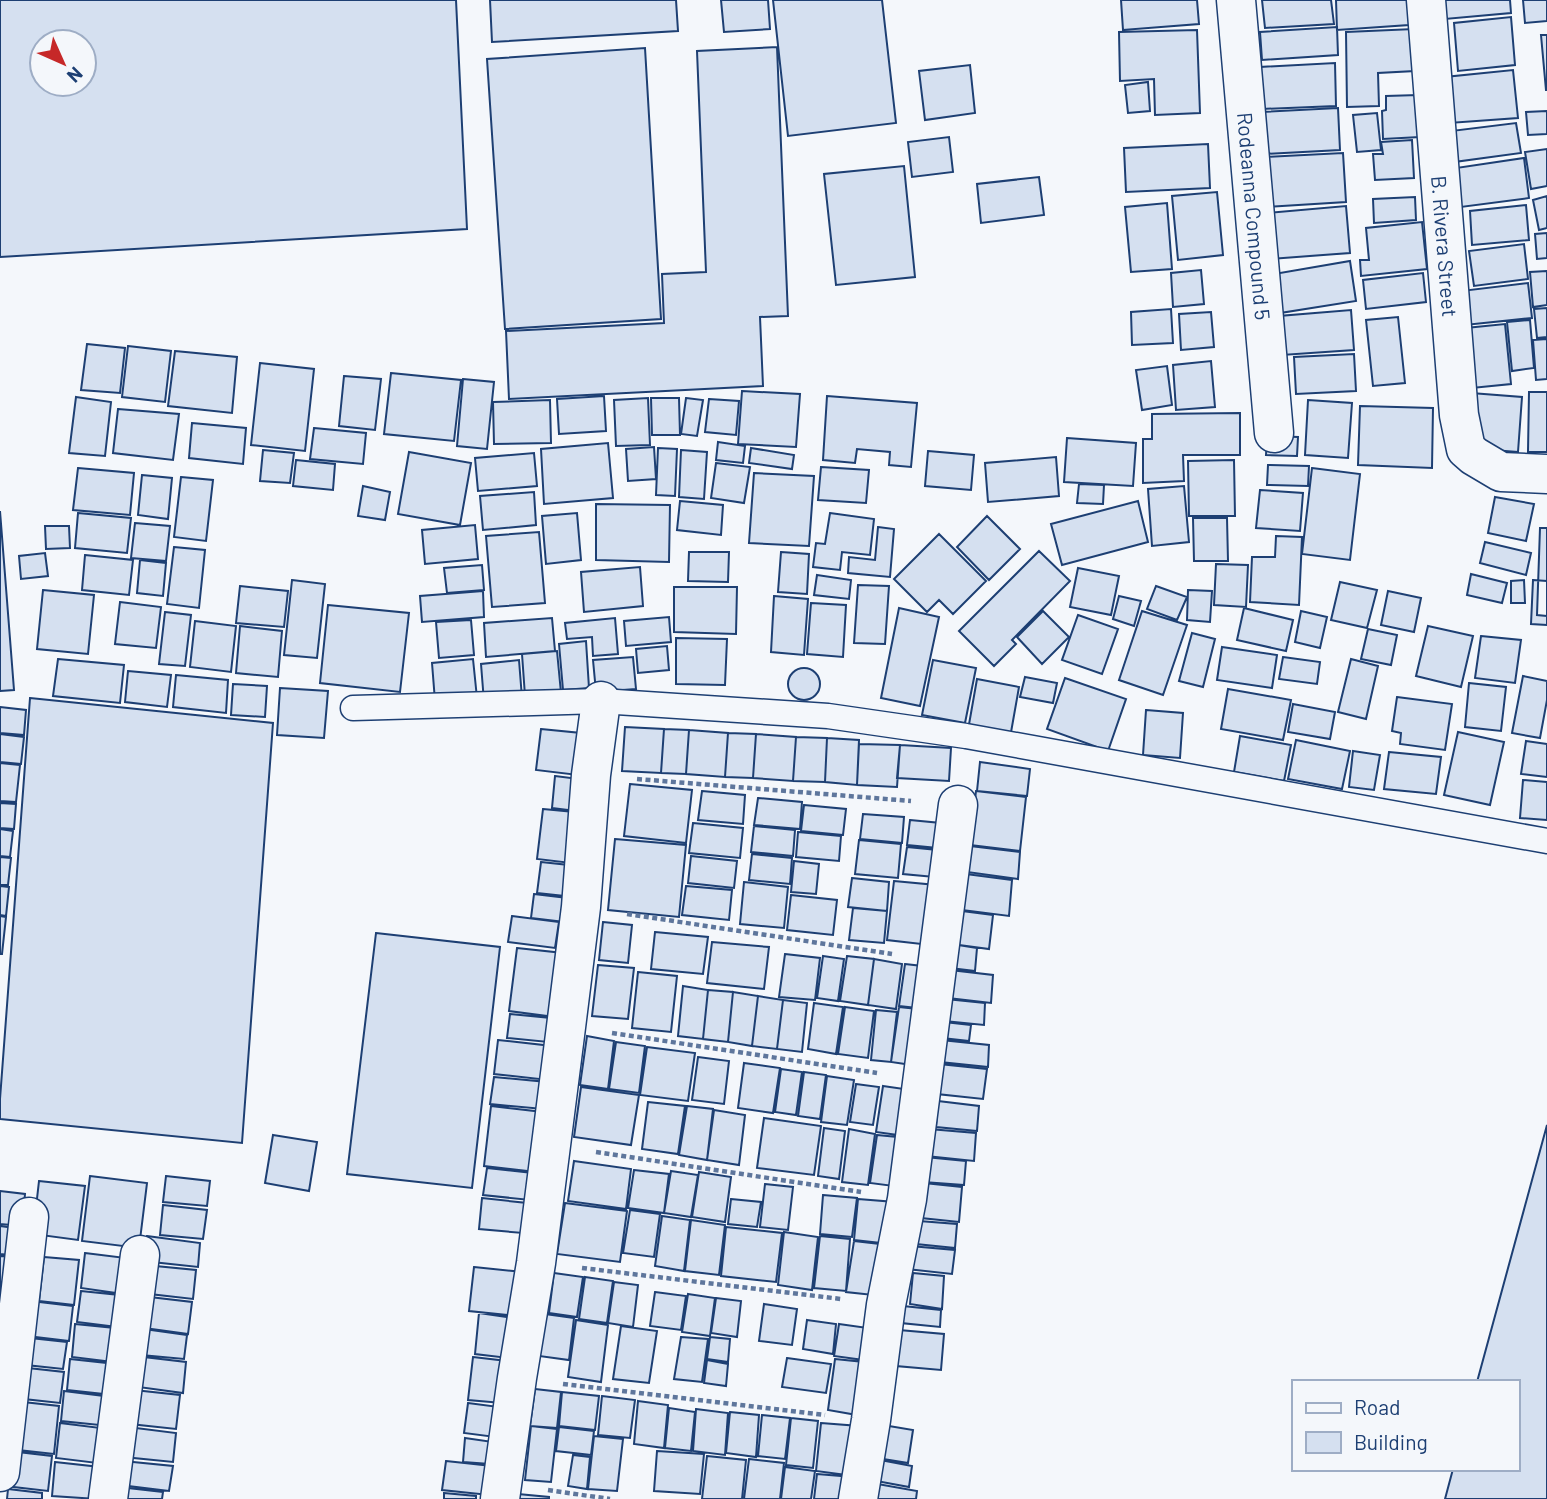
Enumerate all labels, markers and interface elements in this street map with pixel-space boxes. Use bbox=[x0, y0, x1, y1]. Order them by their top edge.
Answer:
north arrow bbox=[28, 28, 98, 98]
text: N bbox=[63, 63, 88, 88]
street label: Rodeanna Compound 5 bbox=[1233, 111, 1277, 321]
street label: B. Rivera Street bbox=[1427, 175, 1464, 318]
legend bbox=[1292, 1380, 1519, 1471]
text: Road bbox=[1354, 1394, 1400, 1419]
text: Building bbox=[1354, 1429, 1428, 1454]

